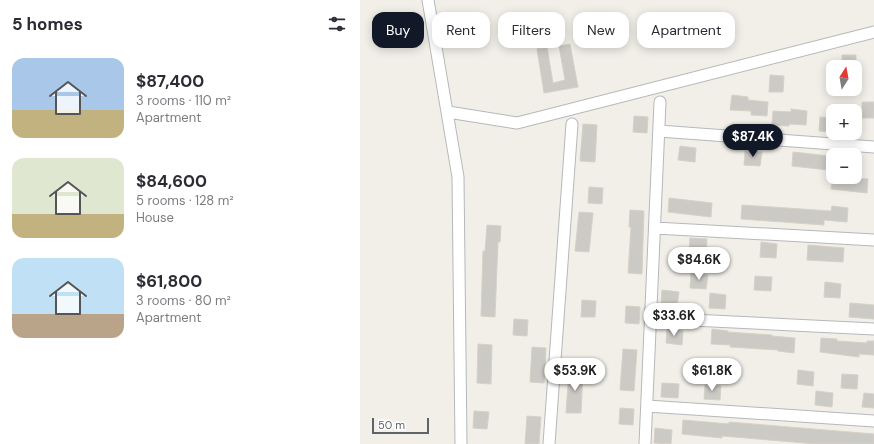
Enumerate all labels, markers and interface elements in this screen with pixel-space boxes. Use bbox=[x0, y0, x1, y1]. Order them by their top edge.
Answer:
chip: Buy bbox=[372, 12, 424, 48]
chip: Rent bbox=[432, 12, 490, 48]
chip: Filters bbox=[498, 12, 565, 48]
chip: New bbox=[573, 12, 629, 48]
chip: Apartment bbox=[637, 12, 735, 48]
text: 5 homes bbox=[12, 13, 83, 35]
icon: filters bbox=[326, 13, 348, 35]
north arrow bbox=[826, 60, 862, 96]
map controls bbox=[826, 60, 862, 184]
text: $87,400 bbox=[136, 70, 204, 92]
icon: home bbox=[44, 74, 92, 122]
text: 3 rooms · 110 m² bbox=[136, 92, 231, 109]
button: + bbox=[826, 104, 862, 140]
text: Apartment bbox=[136, 109, 201, 126]
pin: $87.4K bbox=[720, 124, 786, 158]
text: $87.4K bbox=[732, 128, 774, 145]
button: − bbox=[826, 148, 862, 184]
text: $84,600 bbox=[136, 170, 207, 192]
icon: home bbox=[44, 174, 92, 222]
text: 5 rooms · 128 m² bbox=[136, 192, 234, 209]
text: House bbox=[136, 209, 174, 226]
pin: $84.6K bbox=[666, 247, 732, 281]
text: $84.6K bbox=[677, 251, 721, 268]
text: $61,800 bbox=[136, 270, 202, 292]
icon: home bbox=[44, 274, 92, 322]
text: 3 rooms · 80 m² bbox=[136, 292, 231, 309]
pin: $33.6K bbox=[641, 303, 707, 337]
text: $33.6K bbox=[652, 307, 696, 324]
text: Apartment bbox=[136, 309, 201, 326]
pin: $53.9K bbox=[542, 358, 608, 392]
pin: $61.8K bbox=[679, 358, 745, 392]
text: $53.9K bbox=[553, 362, 597, 379]
text: $61.8K bbox=[692, 362, 732, 379]
scale bar bbox=[372, 416, 429, 435]
text: 50 m bbox=[378, 418, 405, 432]

